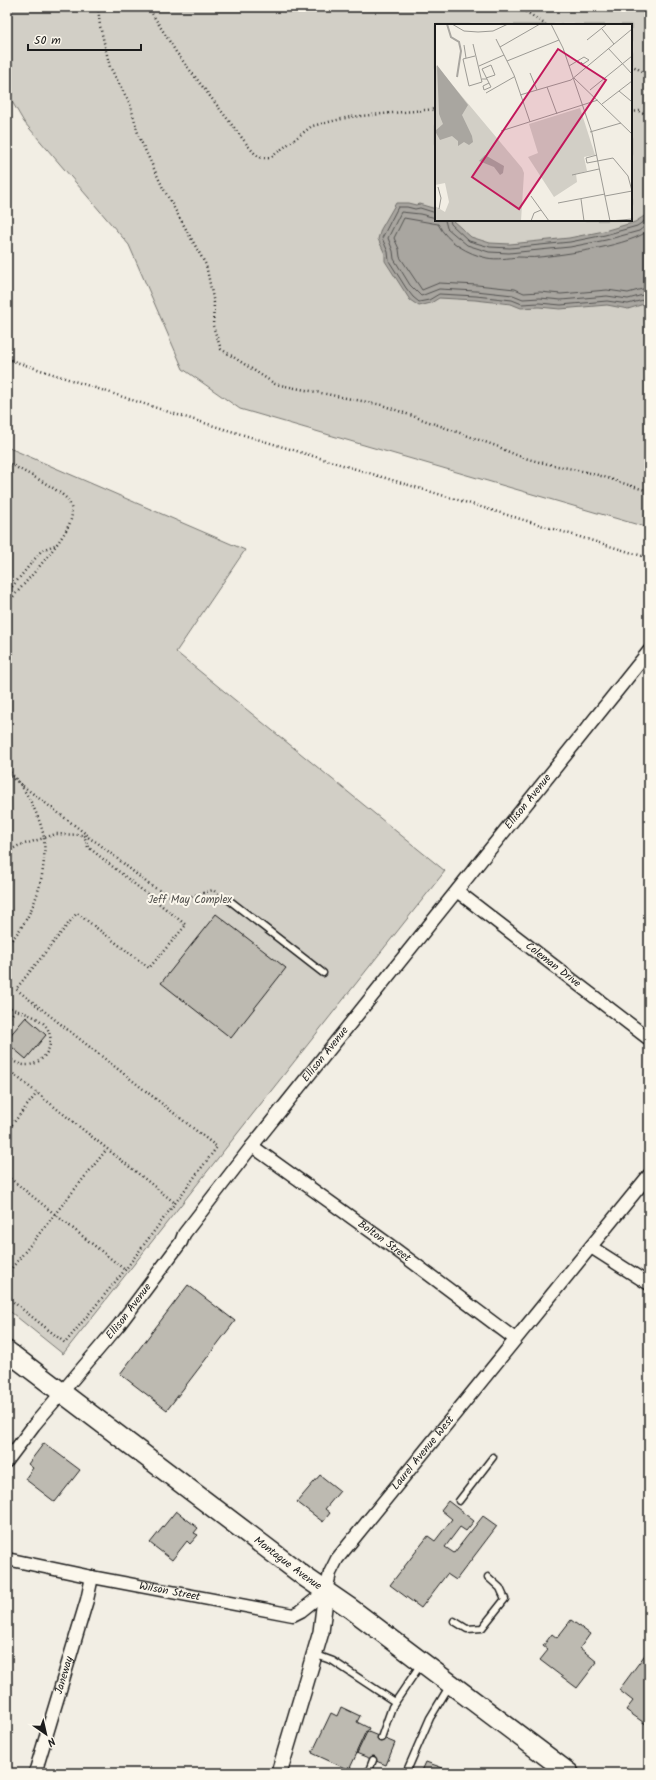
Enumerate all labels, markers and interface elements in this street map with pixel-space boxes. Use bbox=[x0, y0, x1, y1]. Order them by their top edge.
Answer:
inset map bbox=[435, 24, 632, 221]
scale bar bbox=[28, 26, 141, 52]
text: 50 m bbox=[34, 31, 61, 50]
street label: Ellison Avenue bbox=[500, 770, 556, 833]
park label: Jeff May Complex bbox=[148, 891, 232, 909]
street label: Coleman Drive bbox=[521, 937, 585, 992]
street label: Ellison Avenue bbox=[298, 1023, 353, 1086]
street label: Bolton Street bbox=[354, 1216, 415, 1267]
street label: Ellison Avenue bbox=[101, 1279, 156, 1344]
street label: Laurel Avenue West bbox=[387, 1411, 459, 1494]
street label: Montague Avenue bbox=[250, 1532, 326, 1595]
street label: Wilson Street bbox=[138, 1577, 203, 1606]
street label: Janeway bbox=[50, 1653, 79, 1697]
north arrow bbox=[26, 1714, 66, 1754]
text: N bbox=[43, 1732, 59, 1751]

